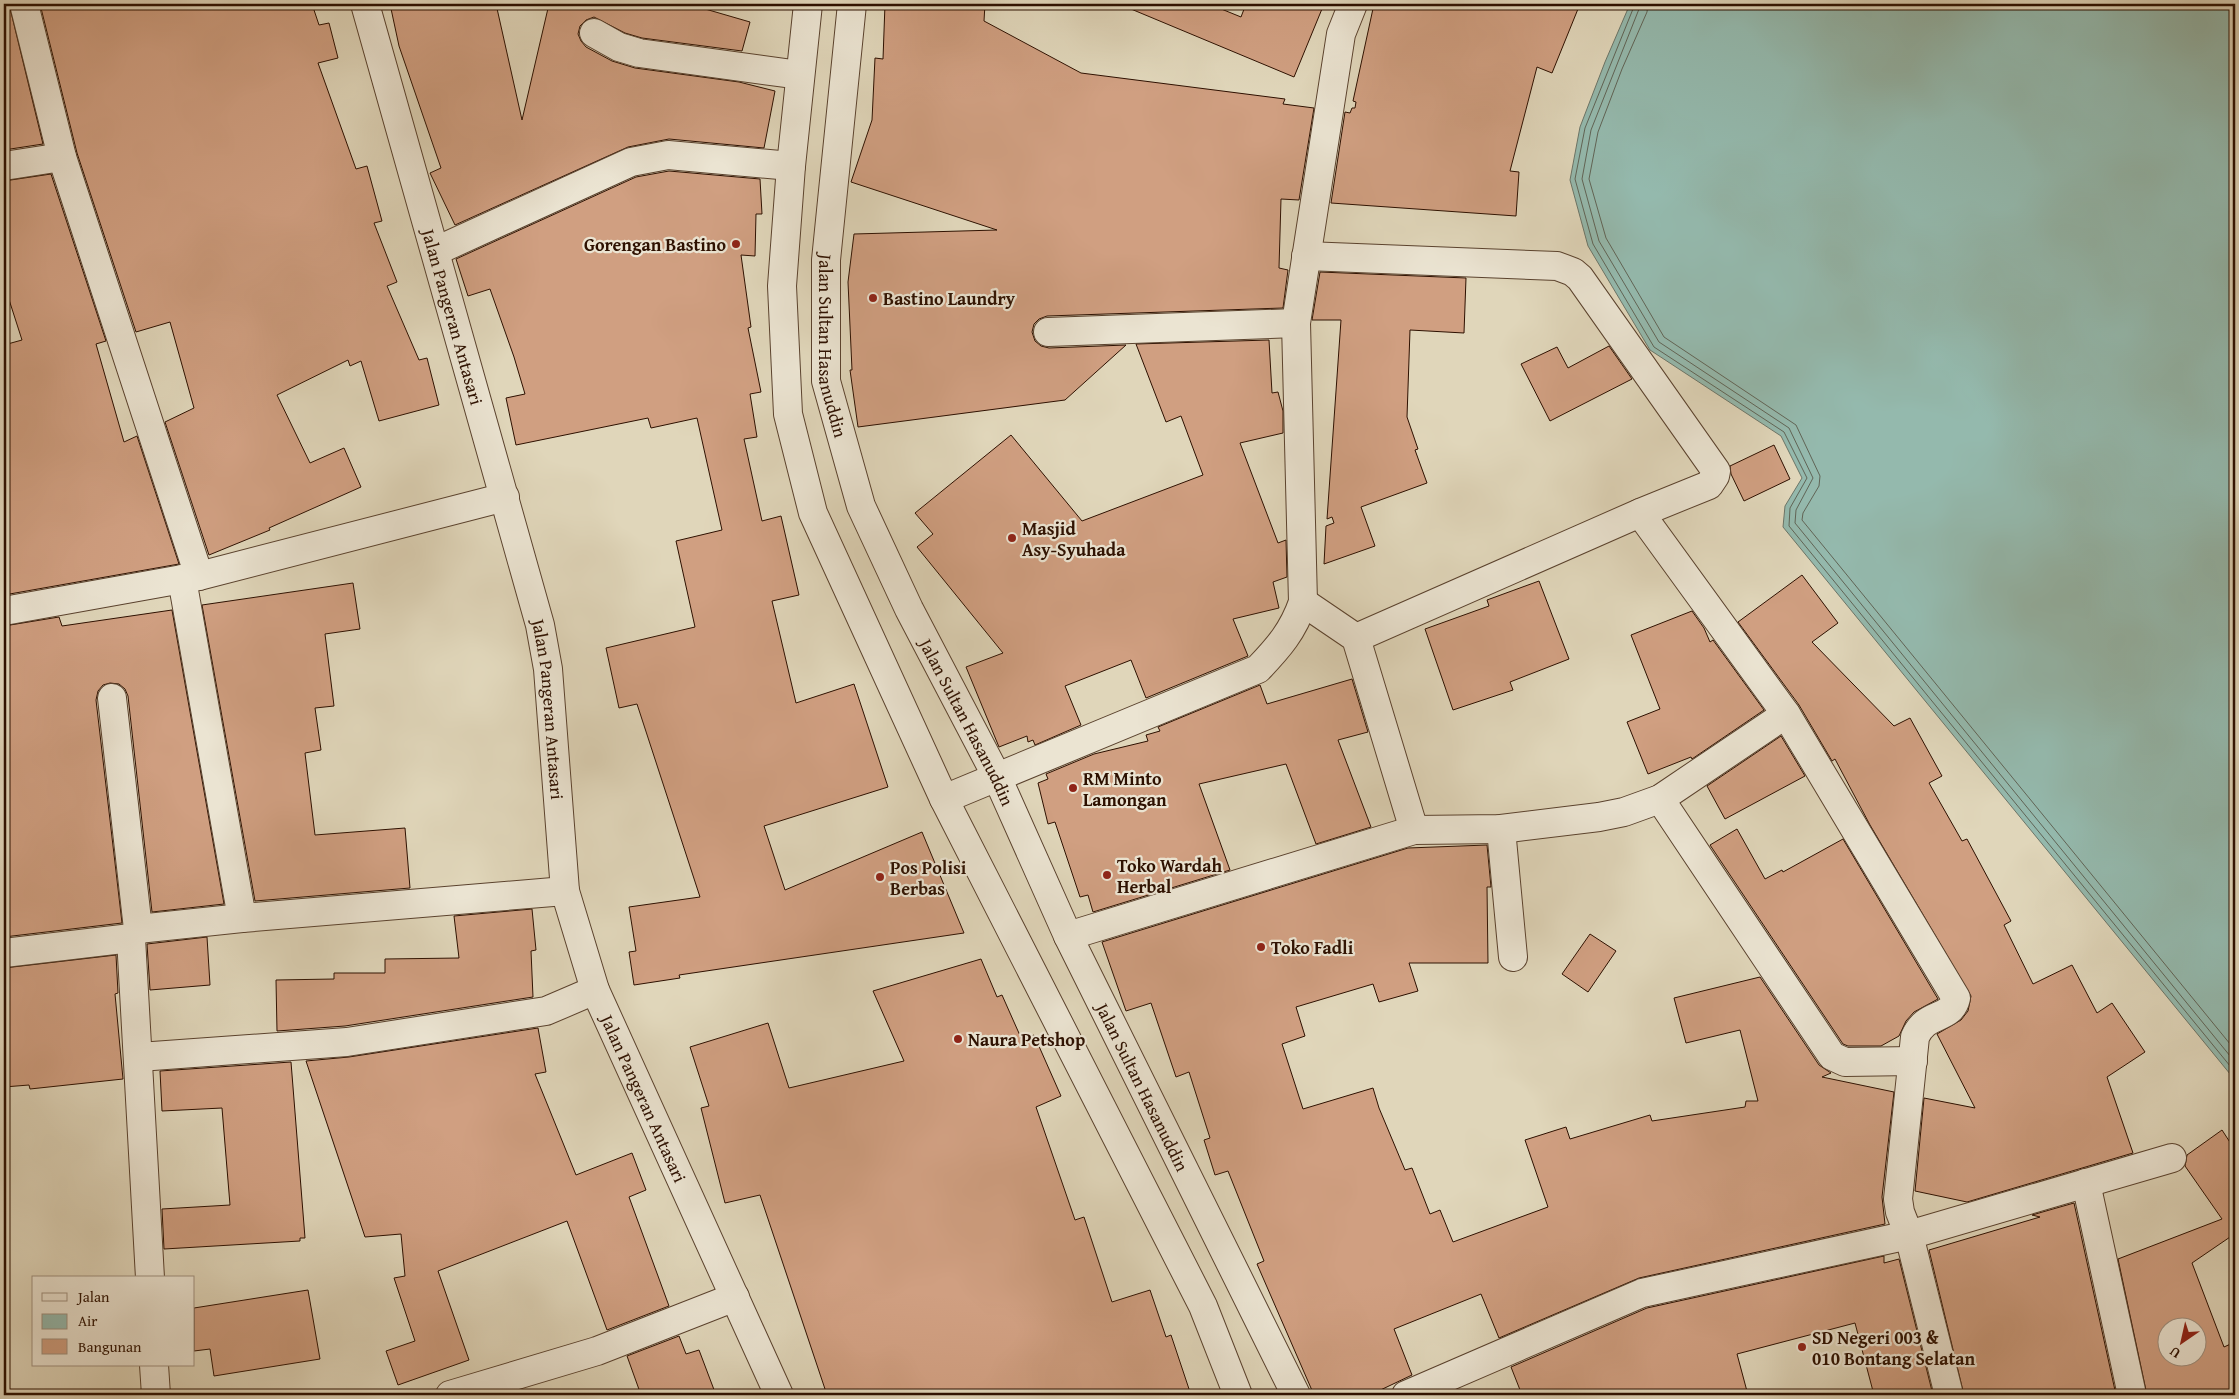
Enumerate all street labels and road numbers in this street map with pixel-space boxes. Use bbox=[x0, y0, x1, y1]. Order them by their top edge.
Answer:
street label: Jalan Pangeran Antasari bbox=[415, 224, 491, 408]
street label: Jalan Sultan Hasanuddin bbox=[813, 251, 855, 441]
street label: Jalan Pangeran Antasari bbox=[525, 614, 571, 800]
street label: Jalan Sultan Hasanuddin bbox=[912, 632, 1022, 810]
street label: Jalan Sultan Hasanuddin bbox=[1089, 996, 1196, 1176]
street label: Jalan Pangeran Antasari bbox=[594, 1008, 694, 1187]

